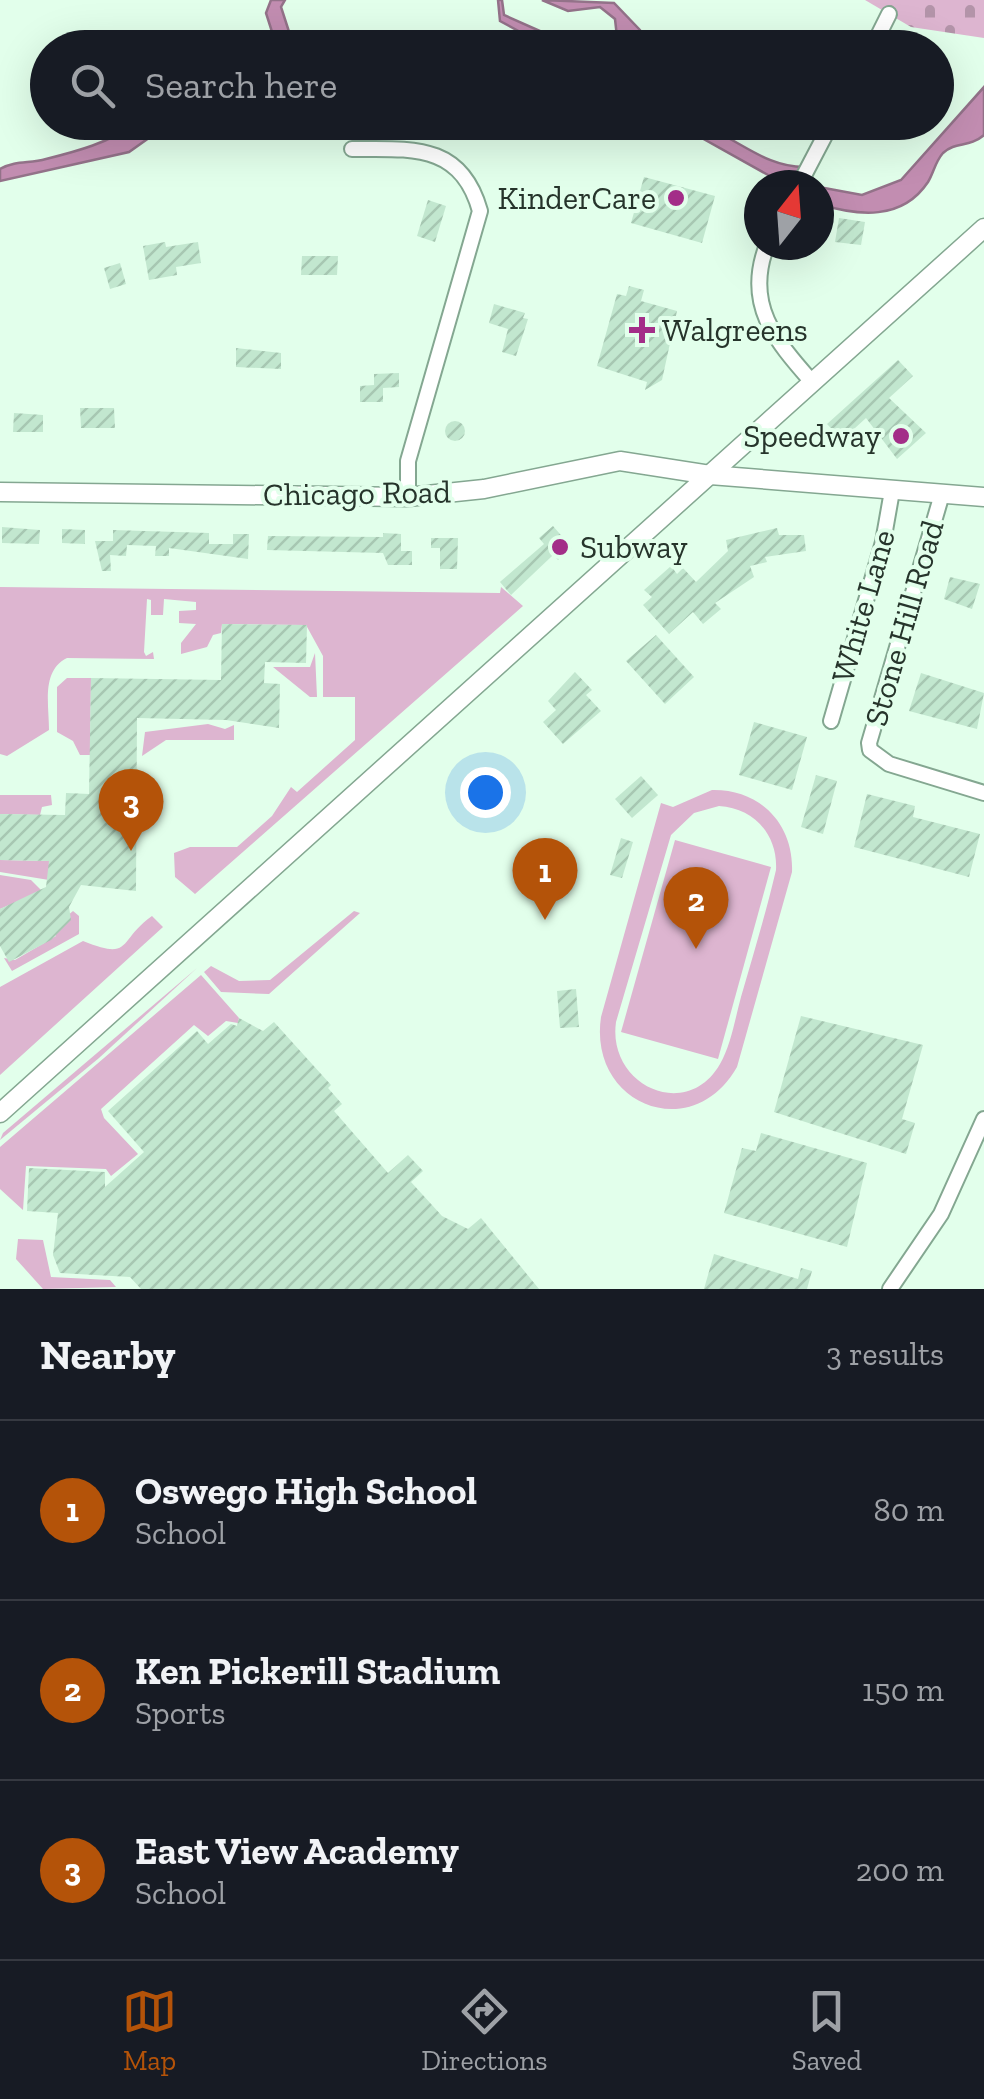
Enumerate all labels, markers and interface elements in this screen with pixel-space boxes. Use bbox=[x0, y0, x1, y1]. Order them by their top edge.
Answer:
search box bbox=[30, 30, 954, 140]
icon: search bbox=[65, 58, 120, 113]
text: Search here bbox=[145, 62, 337, 108]
north arrow bbox=[744, 170, 834, 260]
place label: KinderCare bbox=[498, 179, 656, 217]
marker: KinderCare bbox=[665, 187, 687, 209]
place label: Walgreens bbox=[662, 311, 808, 349]
marker: Walgreens bbox=[631, 319, 653, 341]
place label: Speedway bbox=[743, 417, 882, 455]
marker: Speedway bbox=[890, 425, 912, 447]
street label: Chicago Road bbox=[263, 472, 452, 514]
street label: Stone Hill Road bbox=[856, 515, 952, 730]
street label: White Lane bbox=[823, 525, 903, 687]
place label: Subway bbox=[580, 528, 688, 566]
marker: Subway bbox=[549, 536, 571, 558]
your location bbox=[460, 767, 511, 818]
pin: 3 bbox=[98, 768, 164, 851]
pin: 1 bbox=[512, 838, 578, 920]
pin: 2 bbox=[664, 866, 728, 949]
text: Nearby bbox=[40, 1329, 176, 1380]
text: 3 results bbox=[826, 1335, 944, 1373]
text: Oswego High School bbox=[135, 1468, 477, 1514]
text: 1 bbox=[66, 1491, 79, 1529]
text: 80 m bbox=[873, 1491, 944, 1529]
text: School bbox=[135, 1514, 226, 1552]
text: Ken Pickerill Stadium bbox=[135, 1648, 500, 1694]
text: 2 bbox=[64, 1671, 81, 1709]
text: 150 m bbox=[862, 1671, 944, 1709]
text: Sports bbox=[135, 1694, 225, 1732]
text: East View Academy bbox=[135, 1828, 459, 1874]
text: 3 bbox=[64, 1851, 81, 1889]
text: 200 m bbox=[856, 1851, 944, 1889]
text: School bbox=[135, 1874, 226, 1912]
tab: Map bbox=[122, 1984, 177, 2077]
tab: Directions bbox=[421, 1984, 548, 2077]
tab: Saved bbox=[792, 1984, 862, 2077]

